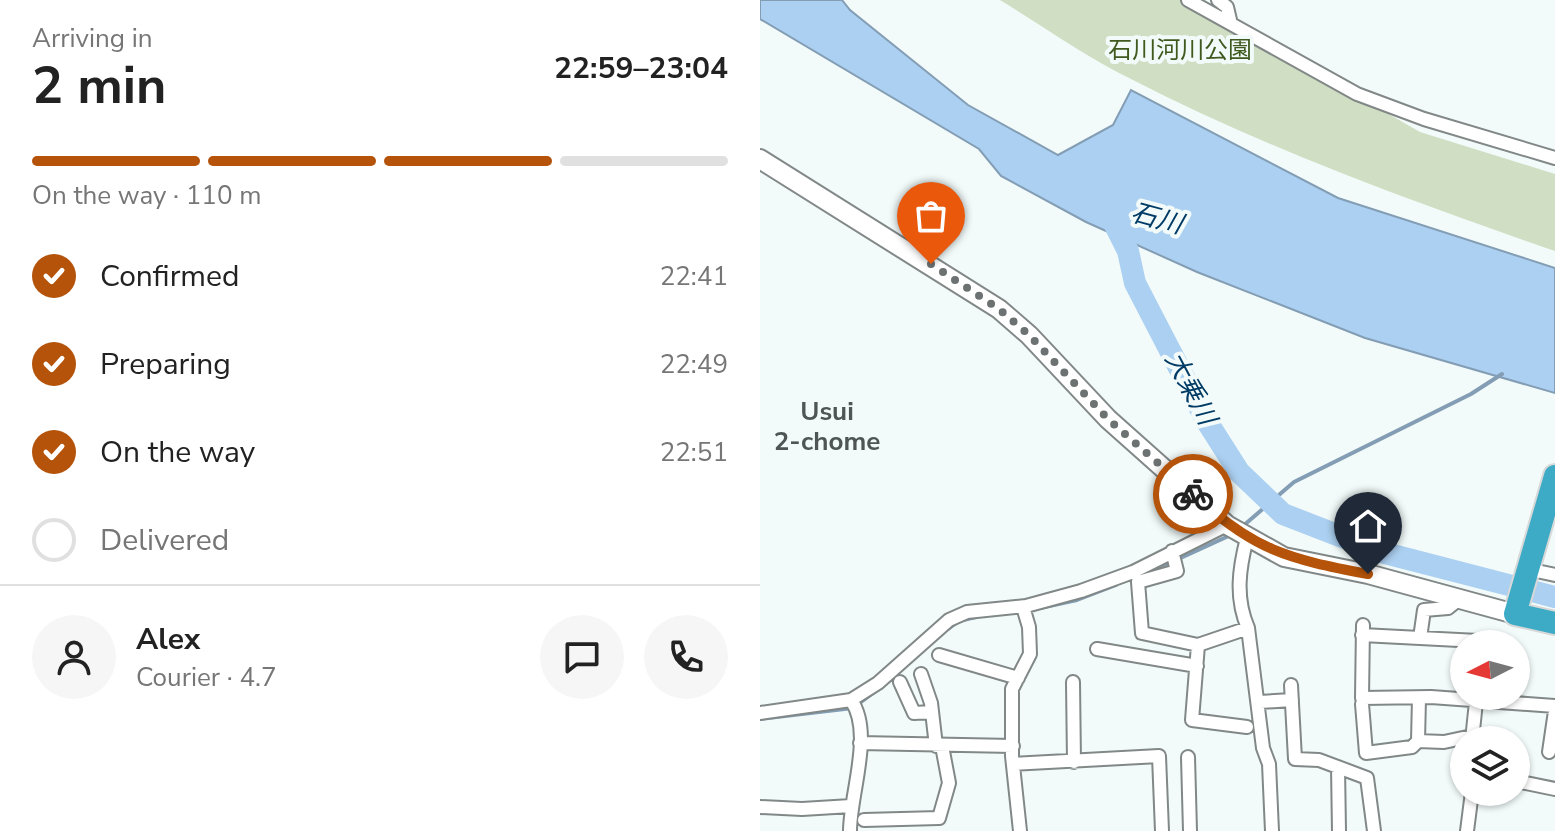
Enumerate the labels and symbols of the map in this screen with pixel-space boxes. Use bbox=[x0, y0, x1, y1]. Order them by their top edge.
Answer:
park label: 石川河川公園 bbox=[1108, 34, 1252, 66]
pin bbox=[897, 182, 965, 264]
water label: 石川 bbox=[1127, 195, 1189, 243]
water label: 大乗川 bbox=[1157, 346, 1226, 434]
district label: Usui 2-chome bbox=[774, 394, 880, 459]
courier bbox=[1153, 454, 1233, 534]
pin bbox=[1334, 492, 1402, 574]
north arrow bbox=[1450, 630, 1530, 710]

